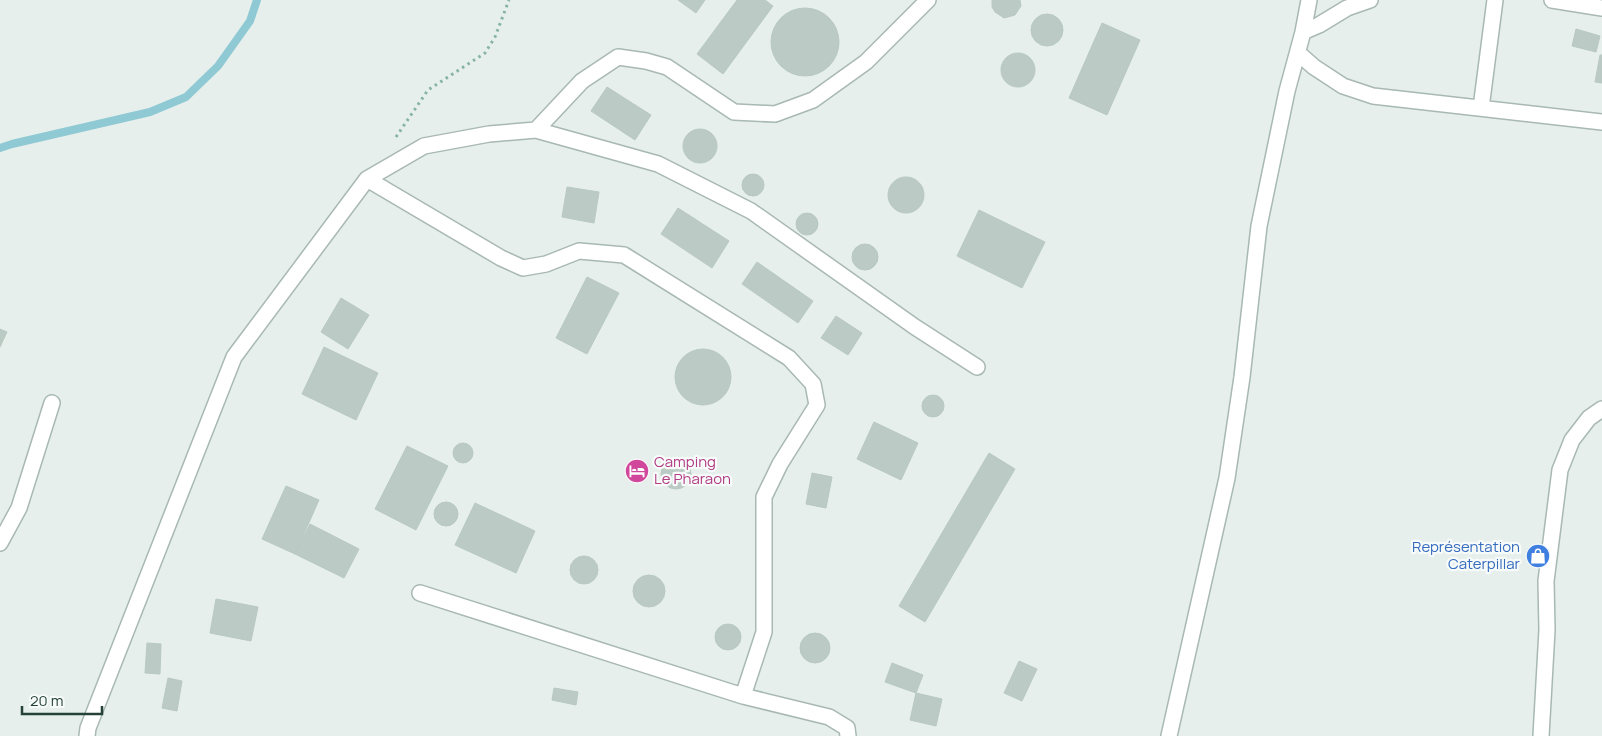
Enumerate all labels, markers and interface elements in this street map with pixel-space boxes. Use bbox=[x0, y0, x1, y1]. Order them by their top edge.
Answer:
place label: Camping Le Pharaon bbox=[654, 451, 731, 489]
hotel icon: Camping Le Pharaon bbox=[624, 458, 650, 484]
place label: Représentation Caterpillar bbox=[1412, 536, 1521, 574]
shop icon: Représentation Caterpillar bbox=[1525, 543, 1551, 569]
scale bar bbox=[22, 684, 102, 716]
text: 20 m bbox=[30, 690, 63, 711]

